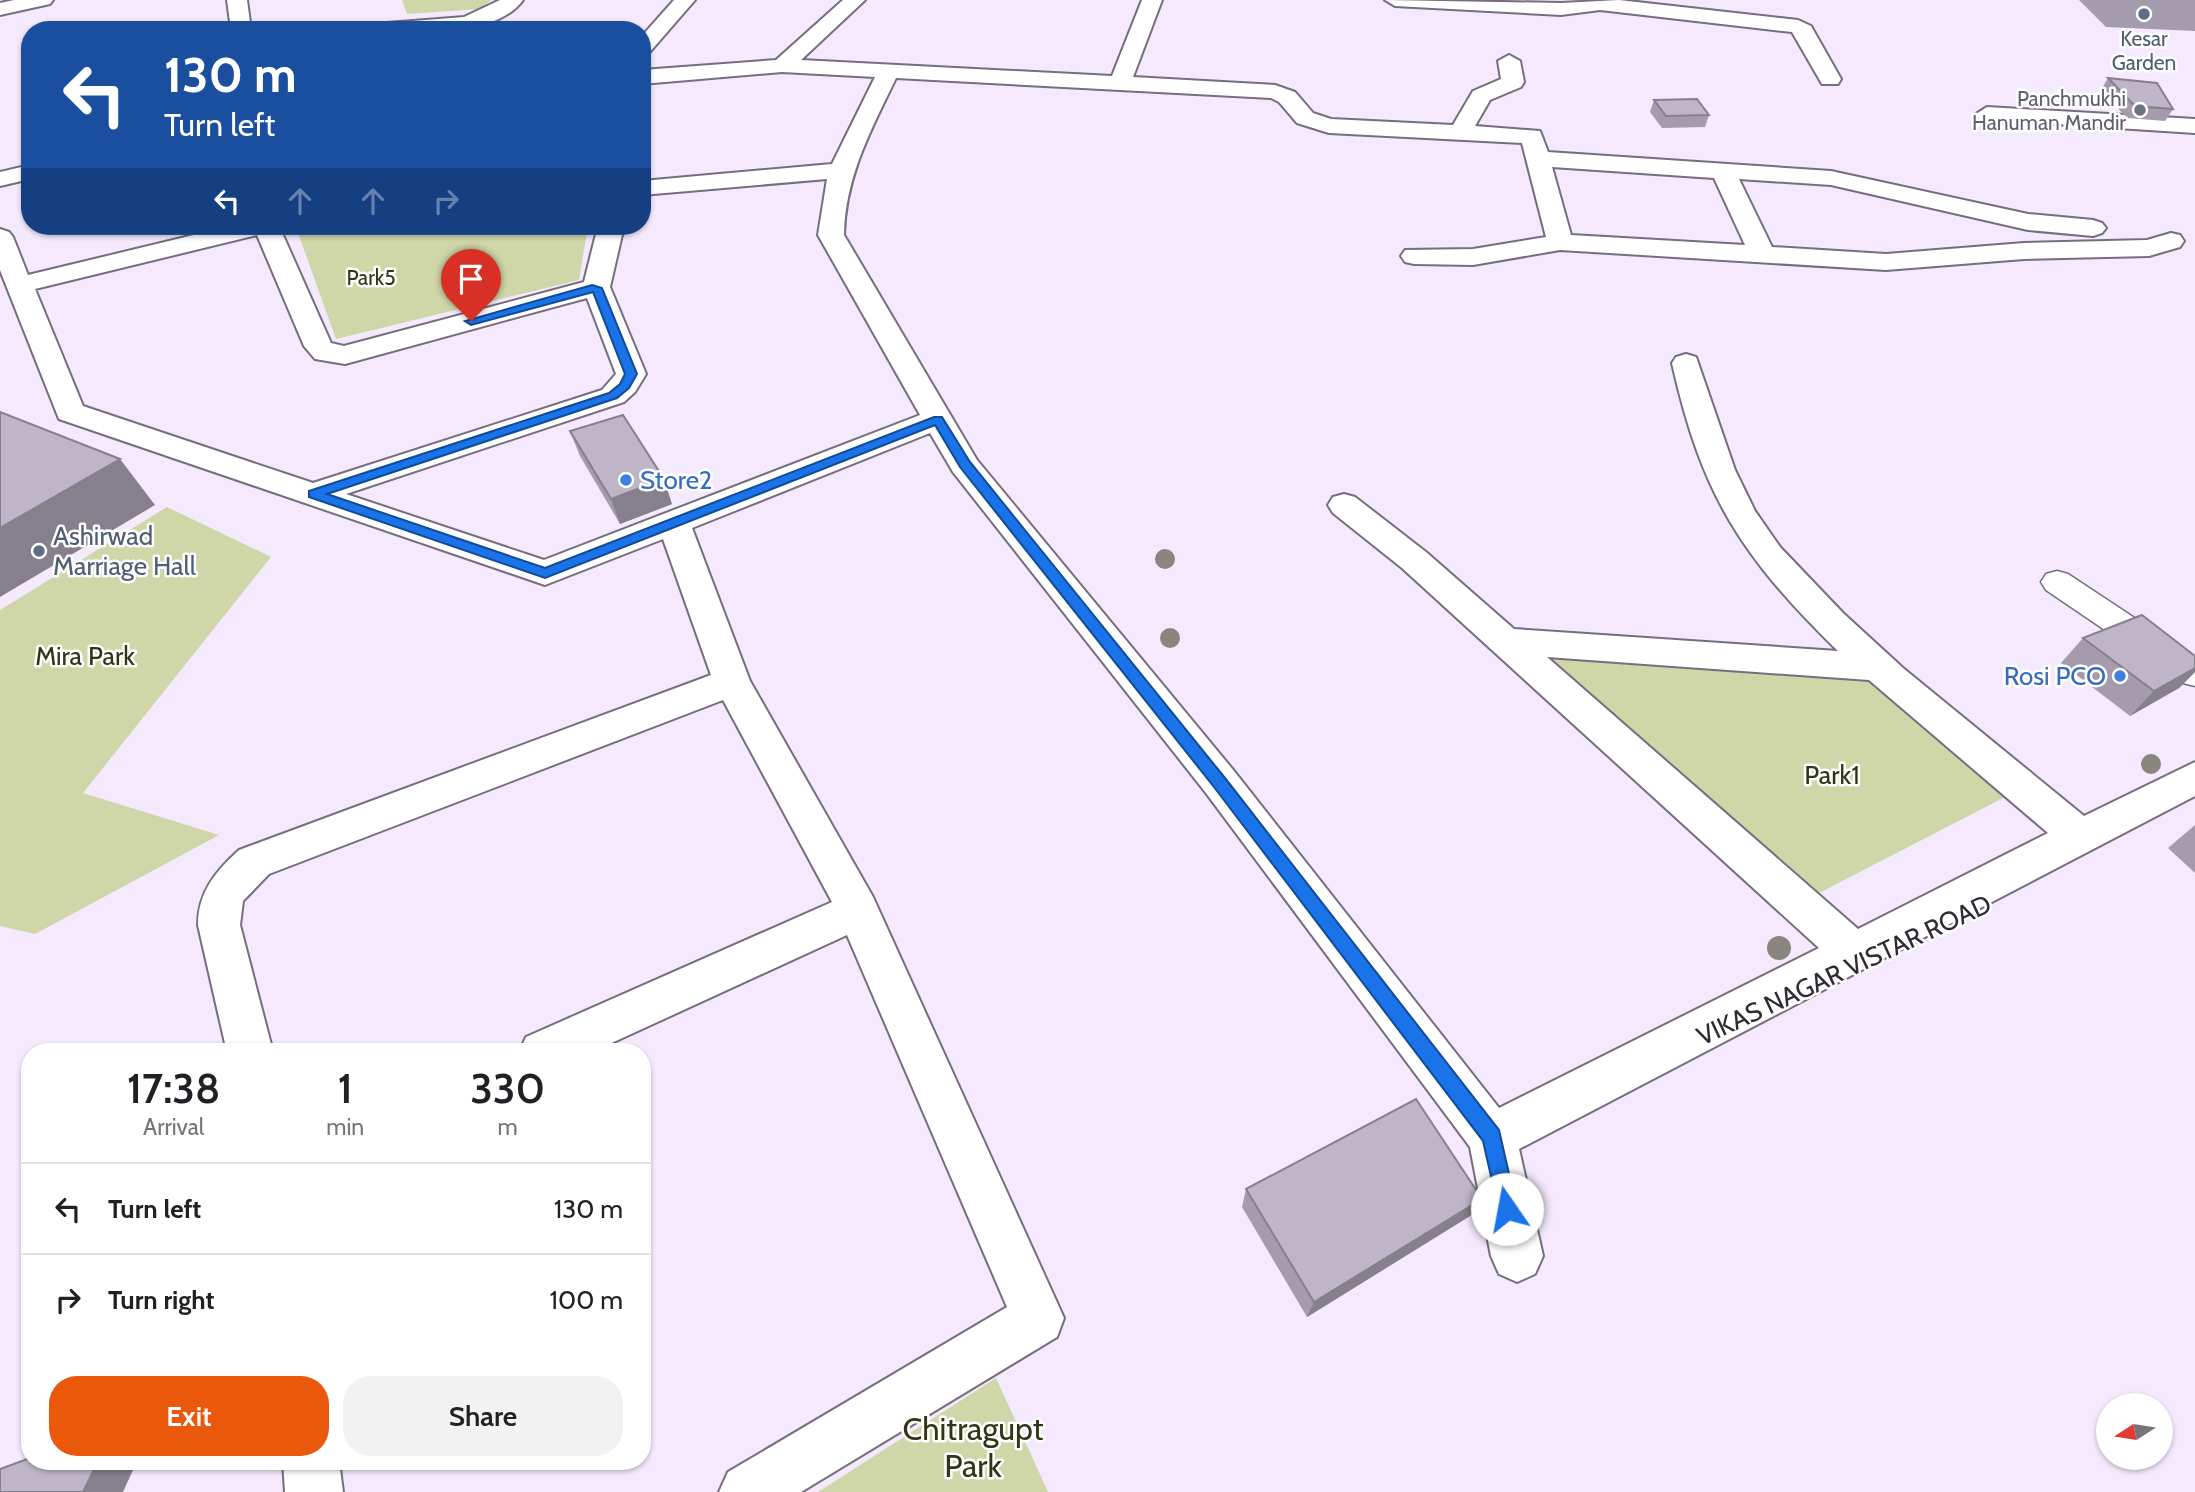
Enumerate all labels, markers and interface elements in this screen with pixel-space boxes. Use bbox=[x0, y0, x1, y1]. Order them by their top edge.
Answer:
marker: Kesar Garden bbox=[2136, 6, 2152, 22]
place label: Kesar Garden bbox=[2112, 26, 2176, 75]
text: 130 m bbox=[164, 45, 297, 104]
icon: left bbox=[49, 49, 140, 140]
place label: Panchmukhi Hanuman Mandir bbox=[1972, 86, 2126, 135]
marker: Panchmukhi Hanuman Mandir bbox=[2132, 102, 2148, 118]
text: Turn left bbox=[164, 105, 275, 144]
icon: left bbox=[208, 182, 246, 220]
icon: ahead bbox=[281, 182, 319, 220]
icon: ahead bbox=[354, 182, 392, 220]
icon: right bbox=[427, 182, 465, 220]
pin bbox=[441, 249, 501, 321]
icon: arrive bbox=[452, 260, 490, 298]
park label: Park5 bbox=[346, 265, 396, 290]
place label: Store2 bbox=[640, 464, 712, 496]
marker: Store2 bbox=[618, 472, 634, 488]
place label: Ashirwad Marriage Hall bbox=[53, 520, 196, 582]
marker: Ashirwad Marriage Hall bbox=[31, 543, 47, 559]
park label: Mira Park bbox=[35, 640, 135, 672]
place label: Rosi PCO bbox=[2004, 660, 2106, 692]
marker: Rosi PCO bbox=[2112, 668, 2128, 684]
park label: Park1 bbox=[1804, 759, 1860, 791]
street label: VIKAS NAGAR VISTAR ROAD bbox=[1692, 888, 1996, 1052]
text: 17:38 bbox=[127, 1062, 220, 1114]
text: 1 bbox=[338, 1062, 353, 1114]
text: 330 bbox=[470, 1062, 545, 1114]
text: Arrival bbox=[143, 1113, 204, 1141]
text: min bbox=[326, 1113, 364, 1141]
text: m bbox=[497, 1113, 518, 1141]
position arrow bbox=[1470, 1172, 1544, 1246]
icon: left bbox=[49, 1190, 87, 1228]
text: Turn left bbox=[108, 1193, 201, 1225]
text: 130 m bbox=[554, 1193, 623, 1225]
icon: right bbox=[49, 1281, 87, 1319]
text: Turn right bbox=[108, 1284, 214, 1316]
text: 100 m bbox=[550, 1284, 623, 1316]
button: Exit bbox=[49, 1376, 329, 1456]
button: Share bbox=[343, 1376, 623, 1456]
north arrow bbox=[2096, 1393, 2174, 1470]
map controls bbox=[2096, 1393, 2173, 1470]
park label: Chitragupt Park bbox=[903, 1409, 1044, 1485]

